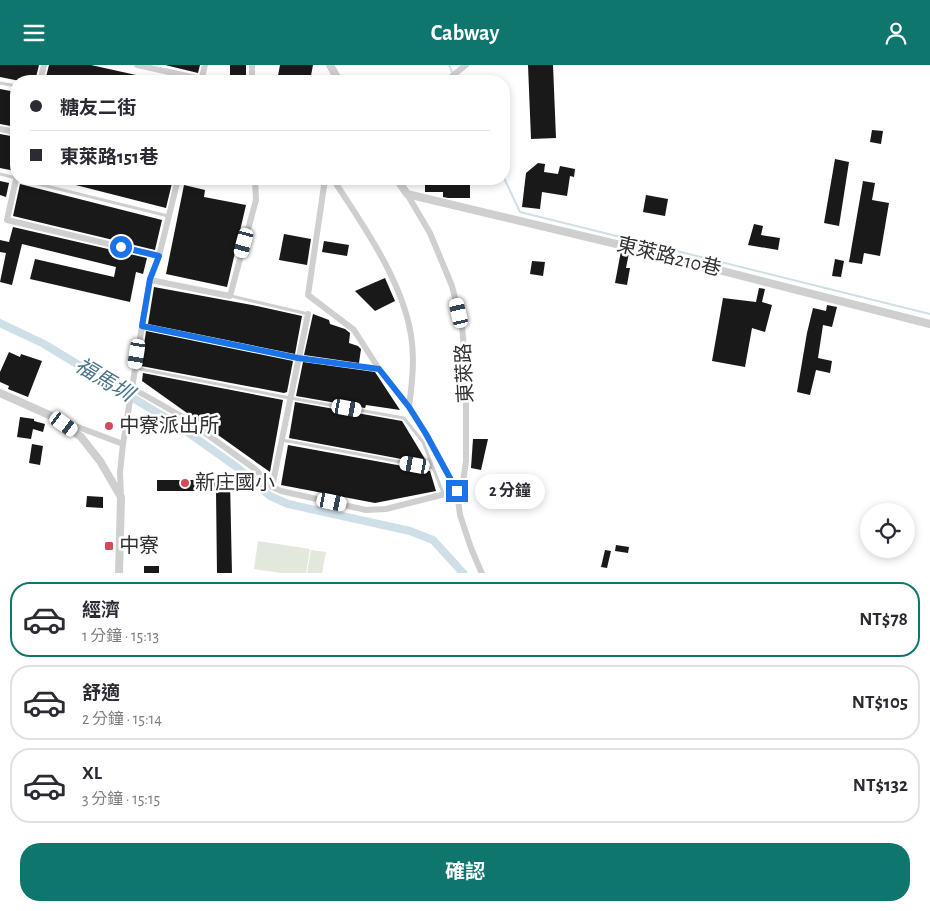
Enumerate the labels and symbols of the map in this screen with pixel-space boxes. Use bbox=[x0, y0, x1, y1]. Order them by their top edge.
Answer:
car bbox=[232, 227, 255, 259]
street label: 東萊路210巷 bbox=[615, 233, 723, 280]
route start bbox=[110, 236, 132, 258]
car bbox=[448, 297, 469, 329]
car bbox=[127, 338, 146, 370]
street label: 東萊路 bbox=[452, 343, 477, 404]
water label: 福馬圳 bbox=[72, 354, 139, 407]
car bbox=[330, 398, 363, 418]
car bbox=[47, 409, 80, 439]
place label: 中寮派出所 bbox=[119, 415, 219, 436]
marker: 中寮派出所 bbox=[103, 420, 115, 432]
car bbox=[398, 455, 431, 475]
place label: 新庄國小 bbox=[195, 471, 275, 493]
callout: 2 分鐘 bbox=[474, 473, 544, 509]
marker: 新庄國小 bbox=[179, 477, 191, 489]
route end bbox=[446, 480, 468, 502]
car bbox=[315, 492, 348, 512]
place label: 中寮 bbox=[119, 535, 159, 556]
marker: 中寮 bbox=[103, 540, 115, 552]

